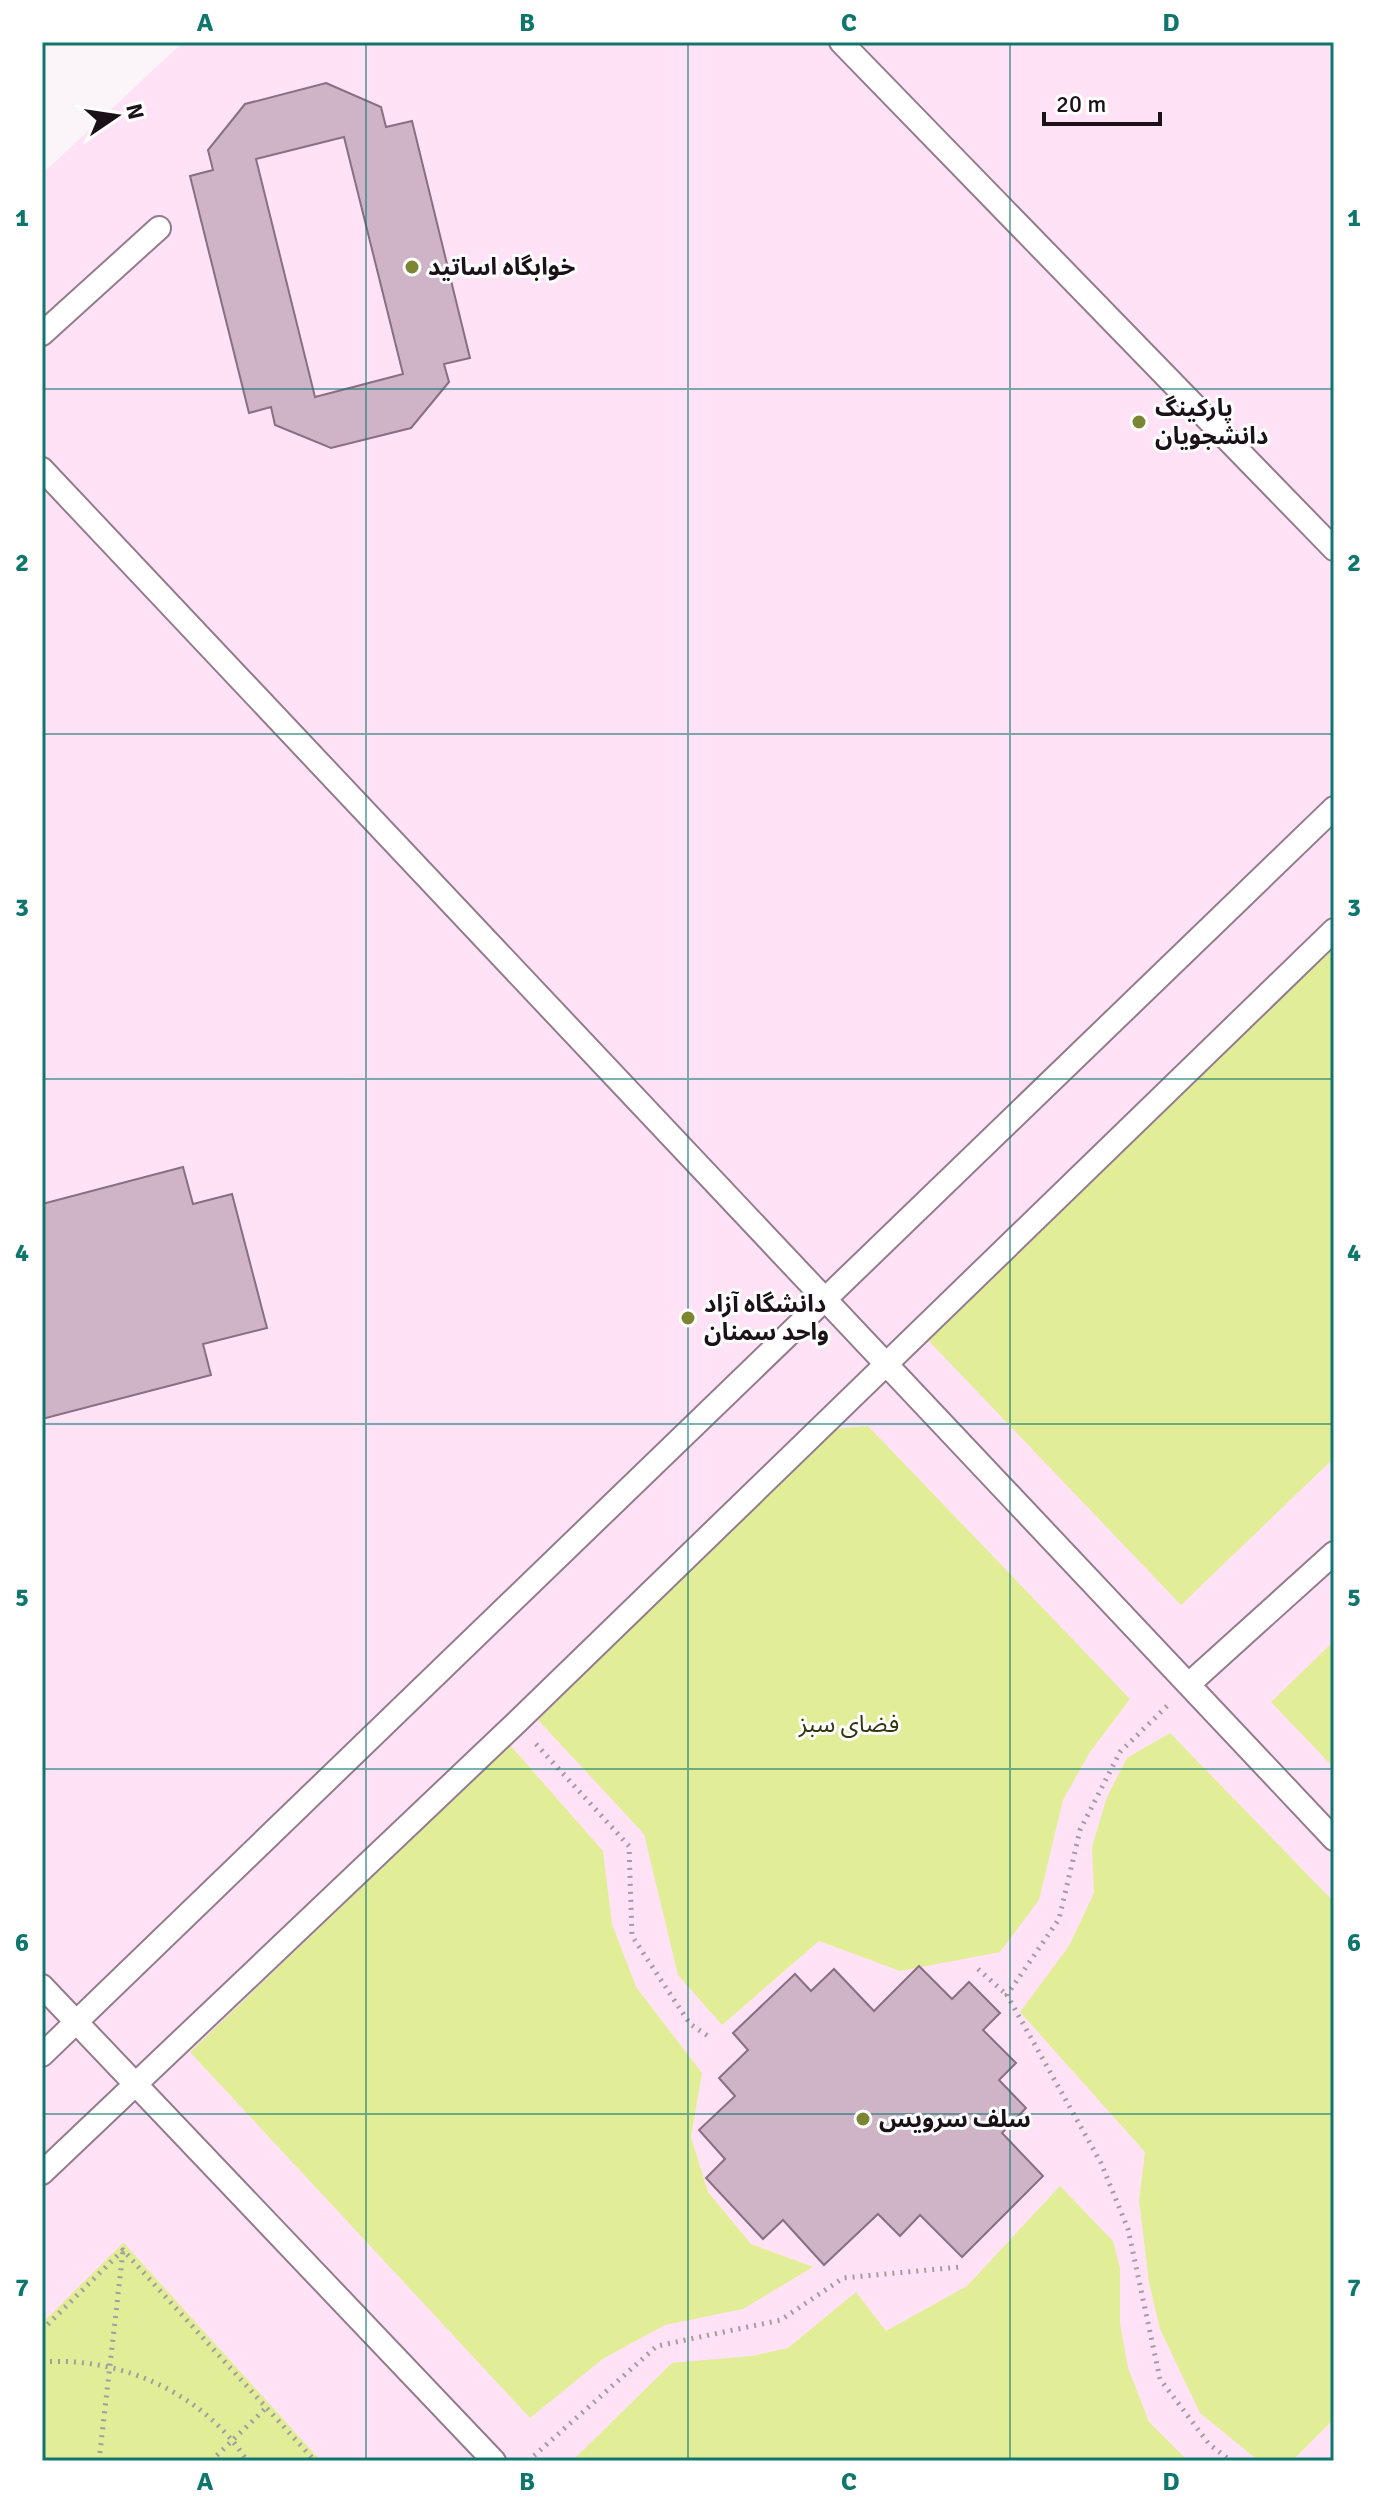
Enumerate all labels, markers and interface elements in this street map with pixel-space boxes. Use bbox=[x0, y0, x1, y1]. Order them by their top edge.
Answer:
text: A bbox=[197, 7, 214, 39]
text: B bbox=[519, 7, 535, 39]
text: C bbox=[841, 7, 857, 39]
text: D bbox=[1162, 7, 1180, 39]
north arrow bbox=[76, 76, 156, 156]
scale bar bbox=[1044, 76, 1160, 126]
text: 20 m bbox=[1056, 89, 1106, 119]
text: N bbox=[120, 101, 150, 122]
text: 1 bbox=[15, 202, 29, 234]
text: 1 bbox=[1347, 202, 1361, 234]
place label: خوابگاه اساتید bbox=[428, 252, 575, 282]
marker: خوابگاه اساتید bbox=[403, 258, 421, 276]
place label: پارکینگ دانشجویان bbox=[1155, 393, 1268, 451]
marker: پارکینگ دانشجویان bbox=[1130, 413, 1148, 431]
text: 2 bbox=[15, 547, 29, 579]
text: 2 bbox=[1347, 547, 1361, 579]
text: 3 bbox=[15, 892, 29, 924]
text: 3 bbox=[1347, 892, 1361, 924]
text: 4 bbox=[15, 1237, 29, 1269]
text: 4 bbox=[1347, 1237, 1361, 1269]
place label: دانشگاه آزاد واحد سمنان bbox=[704, 1289, 829, 1347]
marker: دانشگاه آزاد واحد سمنان bbox=[679, 1309, 697, 1327]
text: 5 bbox=[15, 1582, 29, 1614]
text: 5 bbox=[1347, 1582, 1361, 1614]
park label: فضای سبز bbox=[798, 1709, 899, 1739]
text: 6 bbox=[15, 1927, 29, 1959]
text: 6 bbox=[1347, 1927, 1361, 1959]
place label: سلف سرویس bbox=[879, 2104, 1031, 2134]
marker: سلف سرویس bbox=[854, 2110, 872, 2128]
text: 7 bbox=[15, 2272, 29, 2304]
text: 7 bbox=[1347, 2272, 1361, 2304]
text: A bbox=[197, 2466, 214, 2498]
text: B bbox=[519, 2466, 535, 2498]
text: C bbox=[841, 2466, 857, 2498]
text: D bbox=[1162, 2466, 1180, 2498]

